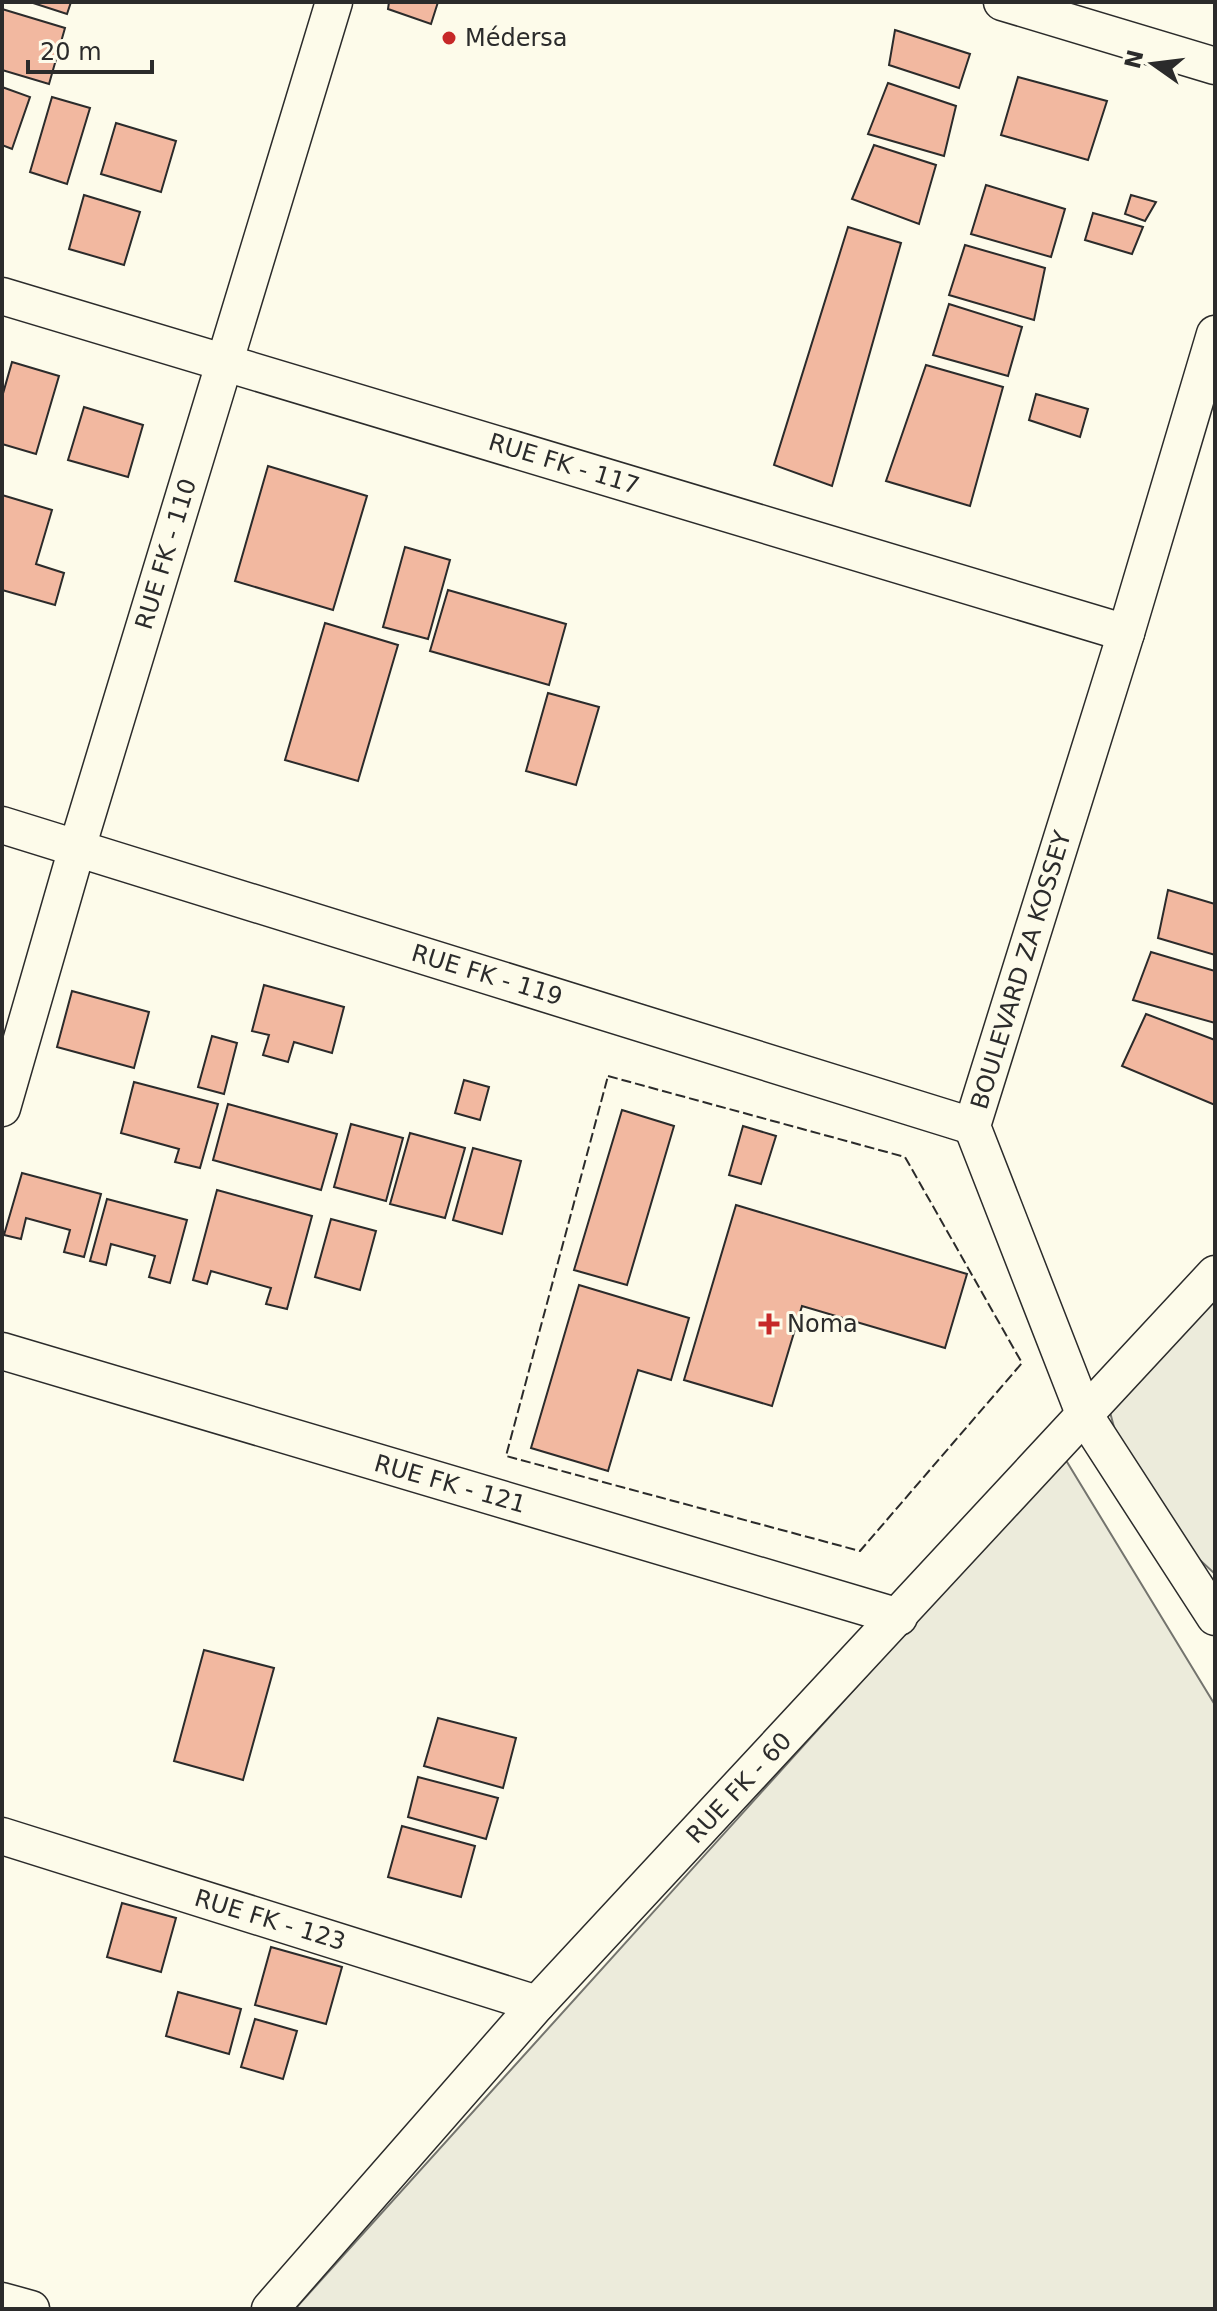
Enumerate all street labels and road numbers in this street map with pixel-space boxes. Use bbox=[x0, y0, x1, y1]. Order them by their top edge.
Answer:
street label: RUE FK - 117 bbox=[485, 428, 643, 500]
street label: RUE FK - 110 bbox=[130, 475, 202, 633]
street label: BOULEVARD ZA KOSSEY bbox=[965, 827, 1077, 1112]
street label: RUE FK - 119 bbox=[408, 939, 566, 1011]
street label: RUE FK - 121 bbox=[371, 1449, 529, 1519]
street label: RUE FK - 60 bbox=[681, 1727, 797, 1849]
street label: RUE FK - 123 bbox=[191, 1884, 349, 1956]

